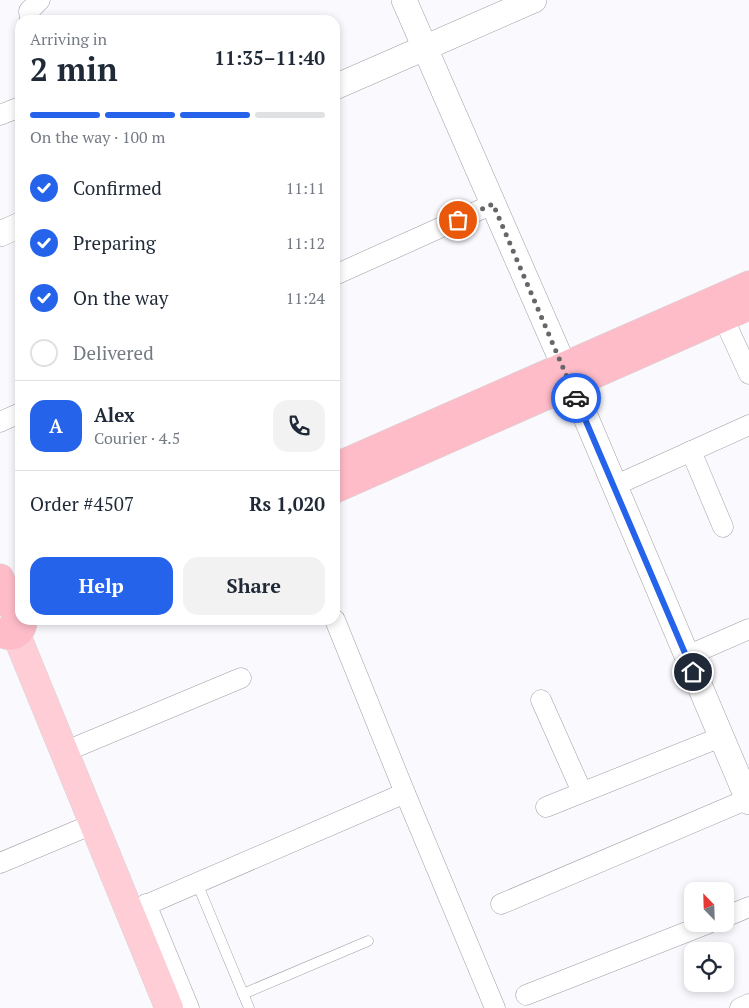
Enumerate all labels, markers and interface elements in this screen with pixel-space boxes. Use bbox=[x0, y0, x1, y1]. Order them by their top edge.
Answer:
text: Arriving in bbox=[30, 28, 107, 50]
text: 11:35–11:40 bbox=[214, 45, 325, 70]
text: 2 min bbox=[30, 48, 118, 90]
text: On the way · 100 m bbox=[30, 126, 165, 148]
icon: check bbox=[30, 174, 58, 202]
text: Confirmed bbox=[73, 175, 162, 200]
text: 11:11 bbox=[286, 177, 325, 199]
pin bbox=[437, 199, 479, 241]
icon: bag bbox=[444, 206, 472, 234]
icon: check bbox=[30, 229, 58, 257]
text: Preparing bbox=[73, 230, 156, 255]
text: 11:12 bbox=[286, 232, 325, 254]
icon: check bbox=[30, 284, 58, 312]
text: On the way bbox=[73, 285, 168, 310]
text: 11:24 bbox=[286, 287, 325, 309]
text: Delivered bbox=[73, 340, 154, 365]
courier bbox=[551, 373, 601, 423]
icon: car bbox=[562, 384, 590, 412]
button: phone bbox=[273, 400, 325, 452]
text: Alex bbox=[94, 402, 135, 427]
text: A bbox=[49, 413, 63, 438]
text: Courier · 4.5 bbox=[94, 427, 180, 449]
text: Order #4507 bbox=[30, 491, 134, 516]
text: Rs 1,020 bbox=[249, 491, 325, 516]
button: Help bbox=[30, 557, 173, 615]
button: Share bbox=[183, 557, 325, 615]
pin bbox=[672, 651, 714, 693]
icon: home bbox=[679, 658, 707, 686]
north arrow bbox=[684, 882, 734, 932]
map controls bbox=[684, 882, 734, 992]
button: locate bbox=[684, 942, 734, 992]

